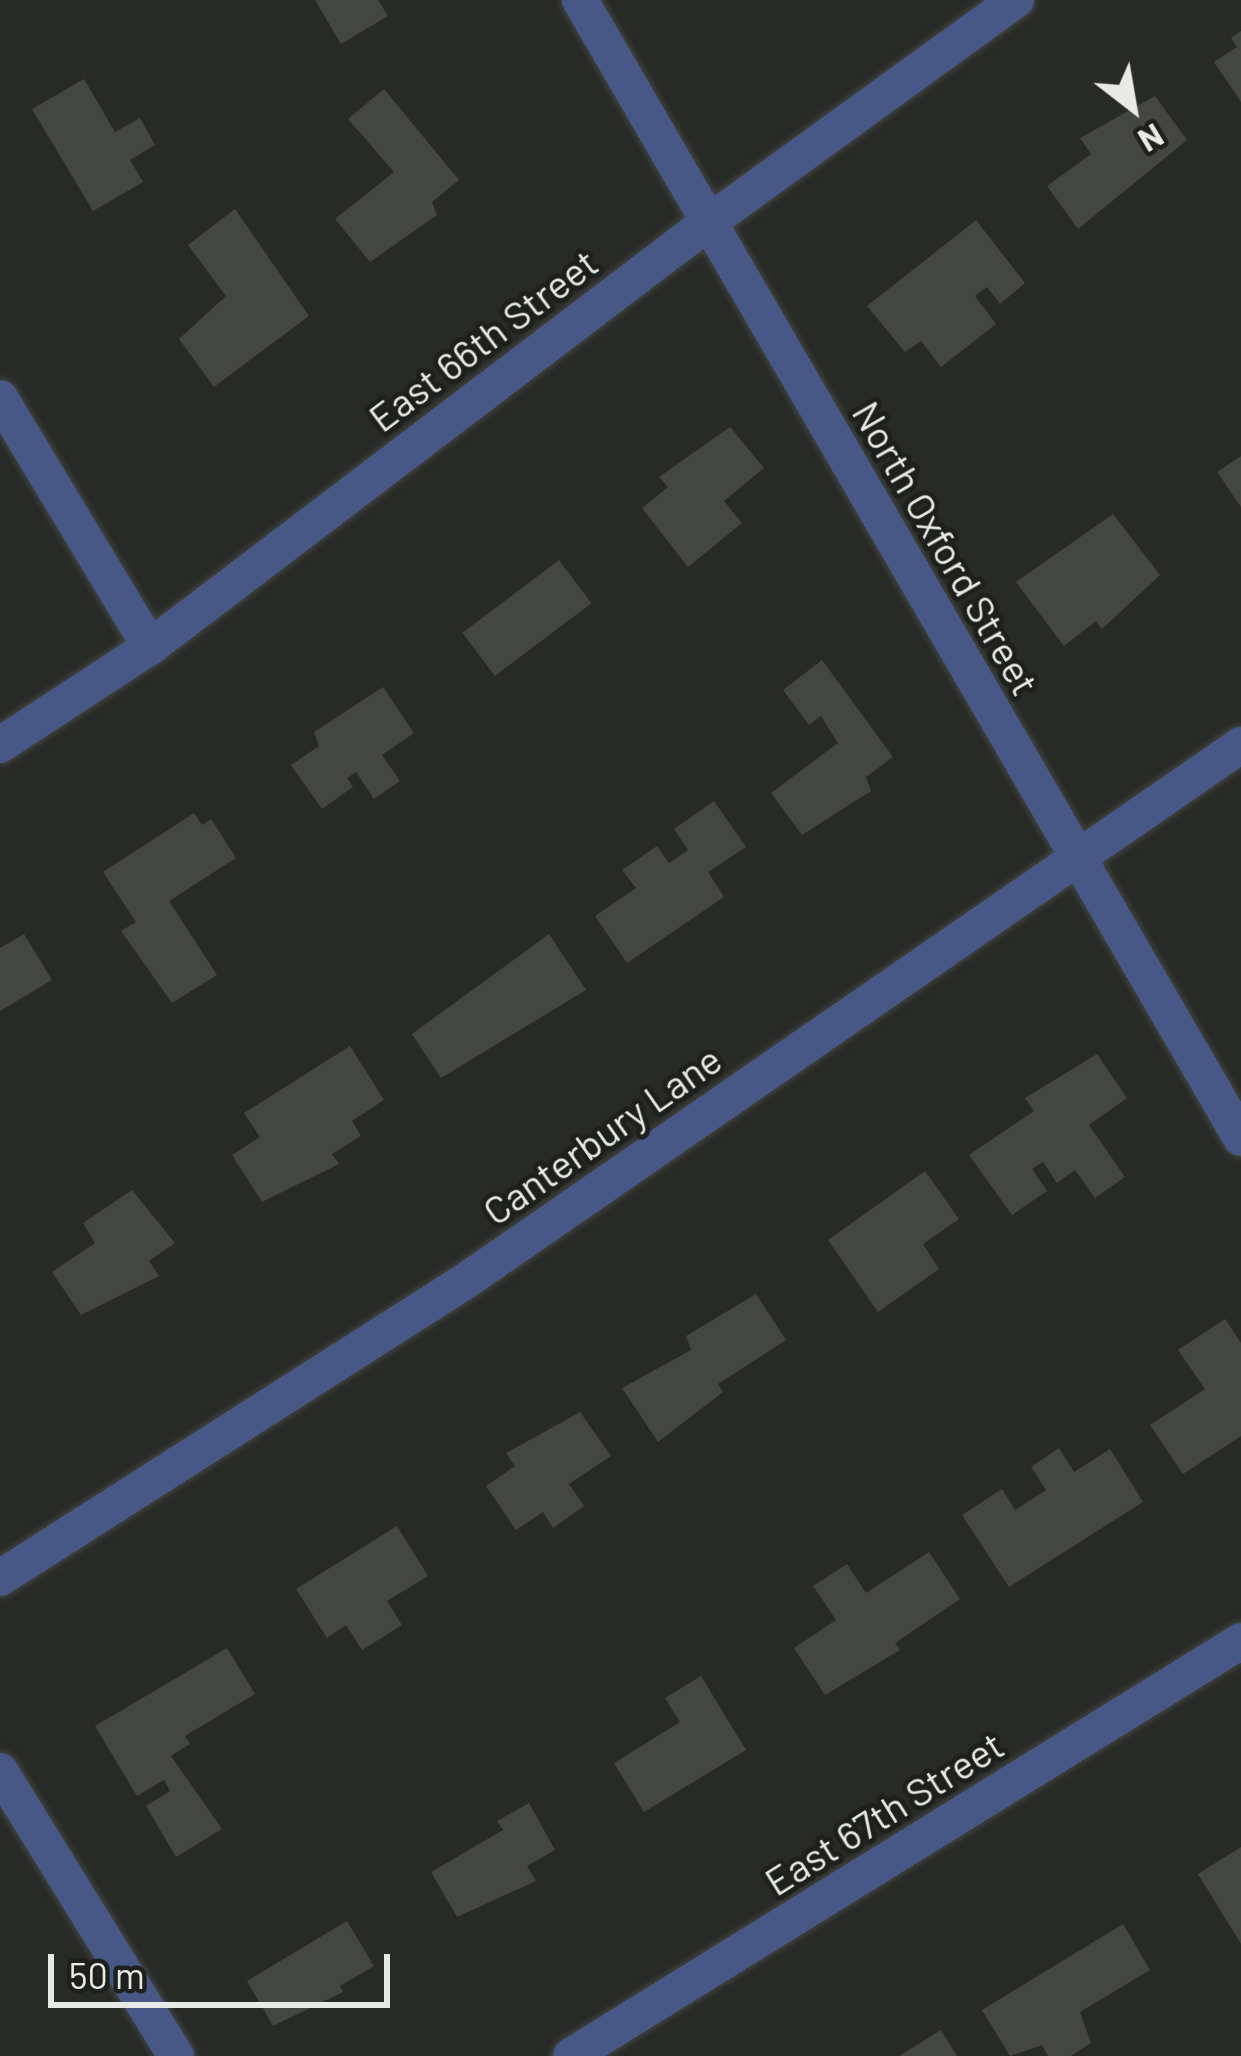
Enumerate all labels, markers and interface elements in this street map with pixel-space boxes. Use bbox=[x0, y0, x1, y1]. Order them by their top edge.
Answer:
north arrow bbox=[1073, 48, 1193, 168]
text: N bbox=[1132, 116, 1171, 162]
street label: East 66th Street bbox=[360, 239, 606, 441]
street label: North Oxford Street bbox=[843, 393, 1049, 703]
street label: Canterbury Lane bbox=[474, 1036, 730, 1234]
street label: East 67th Street bbox=[756, 1721, 1012, 1905]
scale bar bbox=[54, 1930, 396, 2004]
text: 50 m bbox=[69, 1953, 145, 1996]

